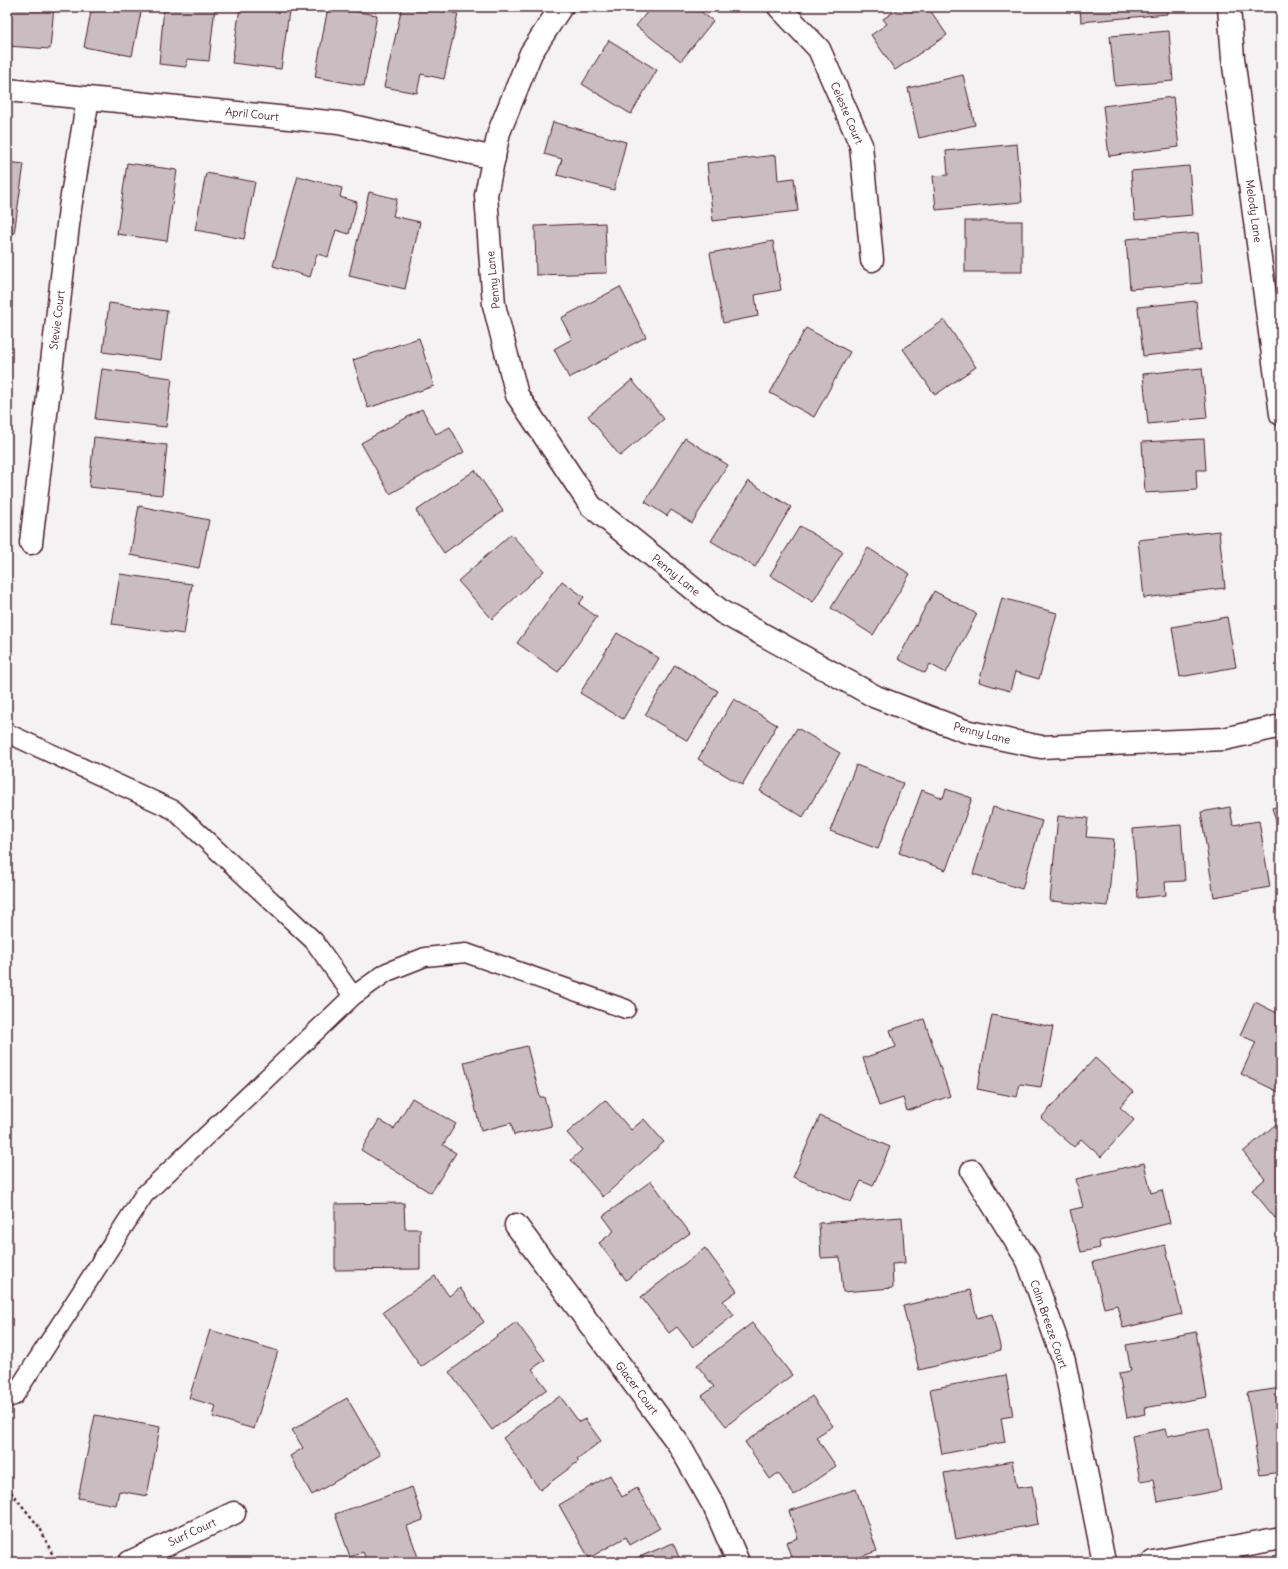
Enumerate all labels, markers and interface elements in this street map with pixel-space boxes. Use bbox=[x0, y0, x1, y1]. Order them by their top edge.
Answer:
street label: Celeste Court bbox=[828, 80, 867, 147]
street label: April Court bbox=[225, 104, 280, 124]
street label: Melody Lane bbox=[1243, 179, 1265, 243]
street label: Penny Lane bbox=[483, 250, 503, 310]
street label: Stevie Court bbox=[46, 289, 68, 350]
street label: Penny Lane bbox=[649, 551, 703, 599]
street label: Penny Lane bbox=[952, 719, 1012, 747]
street label: Calm Breeze Court bbox=[1027, 1278, 1071, 1370]
street label: Glacer Court bbox=[612, 1359, 662, 1418]
street label: Surf Court bbox=[166, 1515, 218, 1549]

